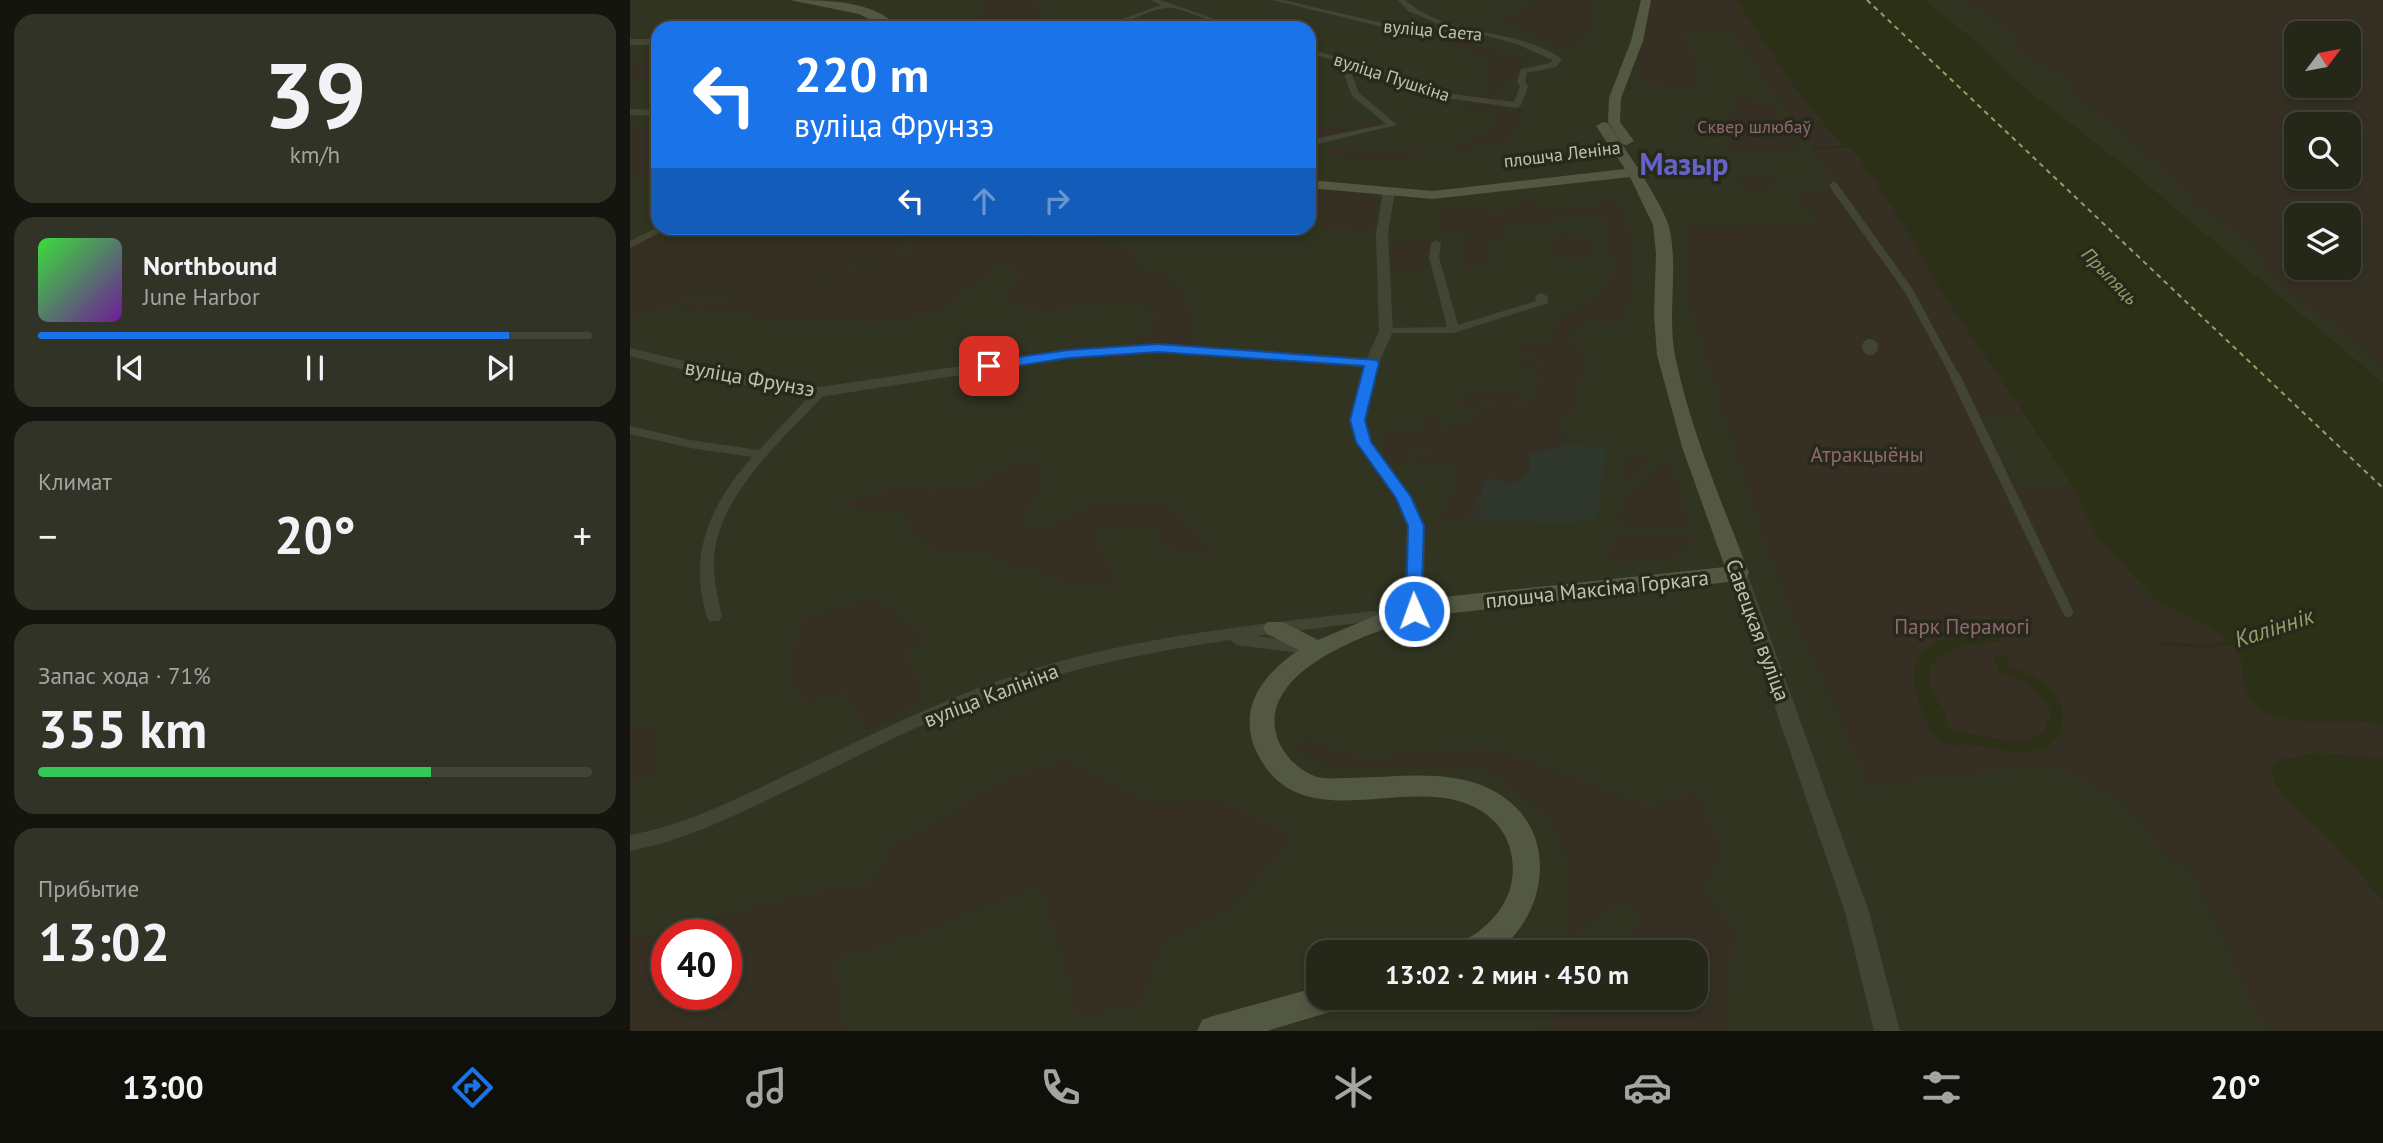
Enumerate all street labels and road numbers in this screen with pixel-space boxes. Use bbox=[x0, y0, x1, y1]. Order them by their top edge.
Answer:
street label: вуліца Саета bbox=[1383, 14, 1483, 46]
street label: вуліца Пушкіна bbox=[1331, 47, 1453, 107]
street label: плошча Леніна bbox=[1502, 135, 1622, 173]
street label: вуліца Фрунзэ bbox=[683, 353, 817, 403]
street label: Савецкая вуліца bbox=[1720, 555, 1796, 705]
street label: плошча Максіма Горкага bbox=[1484, 564, 1710, 614]
street label: вуліца Калініна bbox=[920, 657, 1062, 733]

